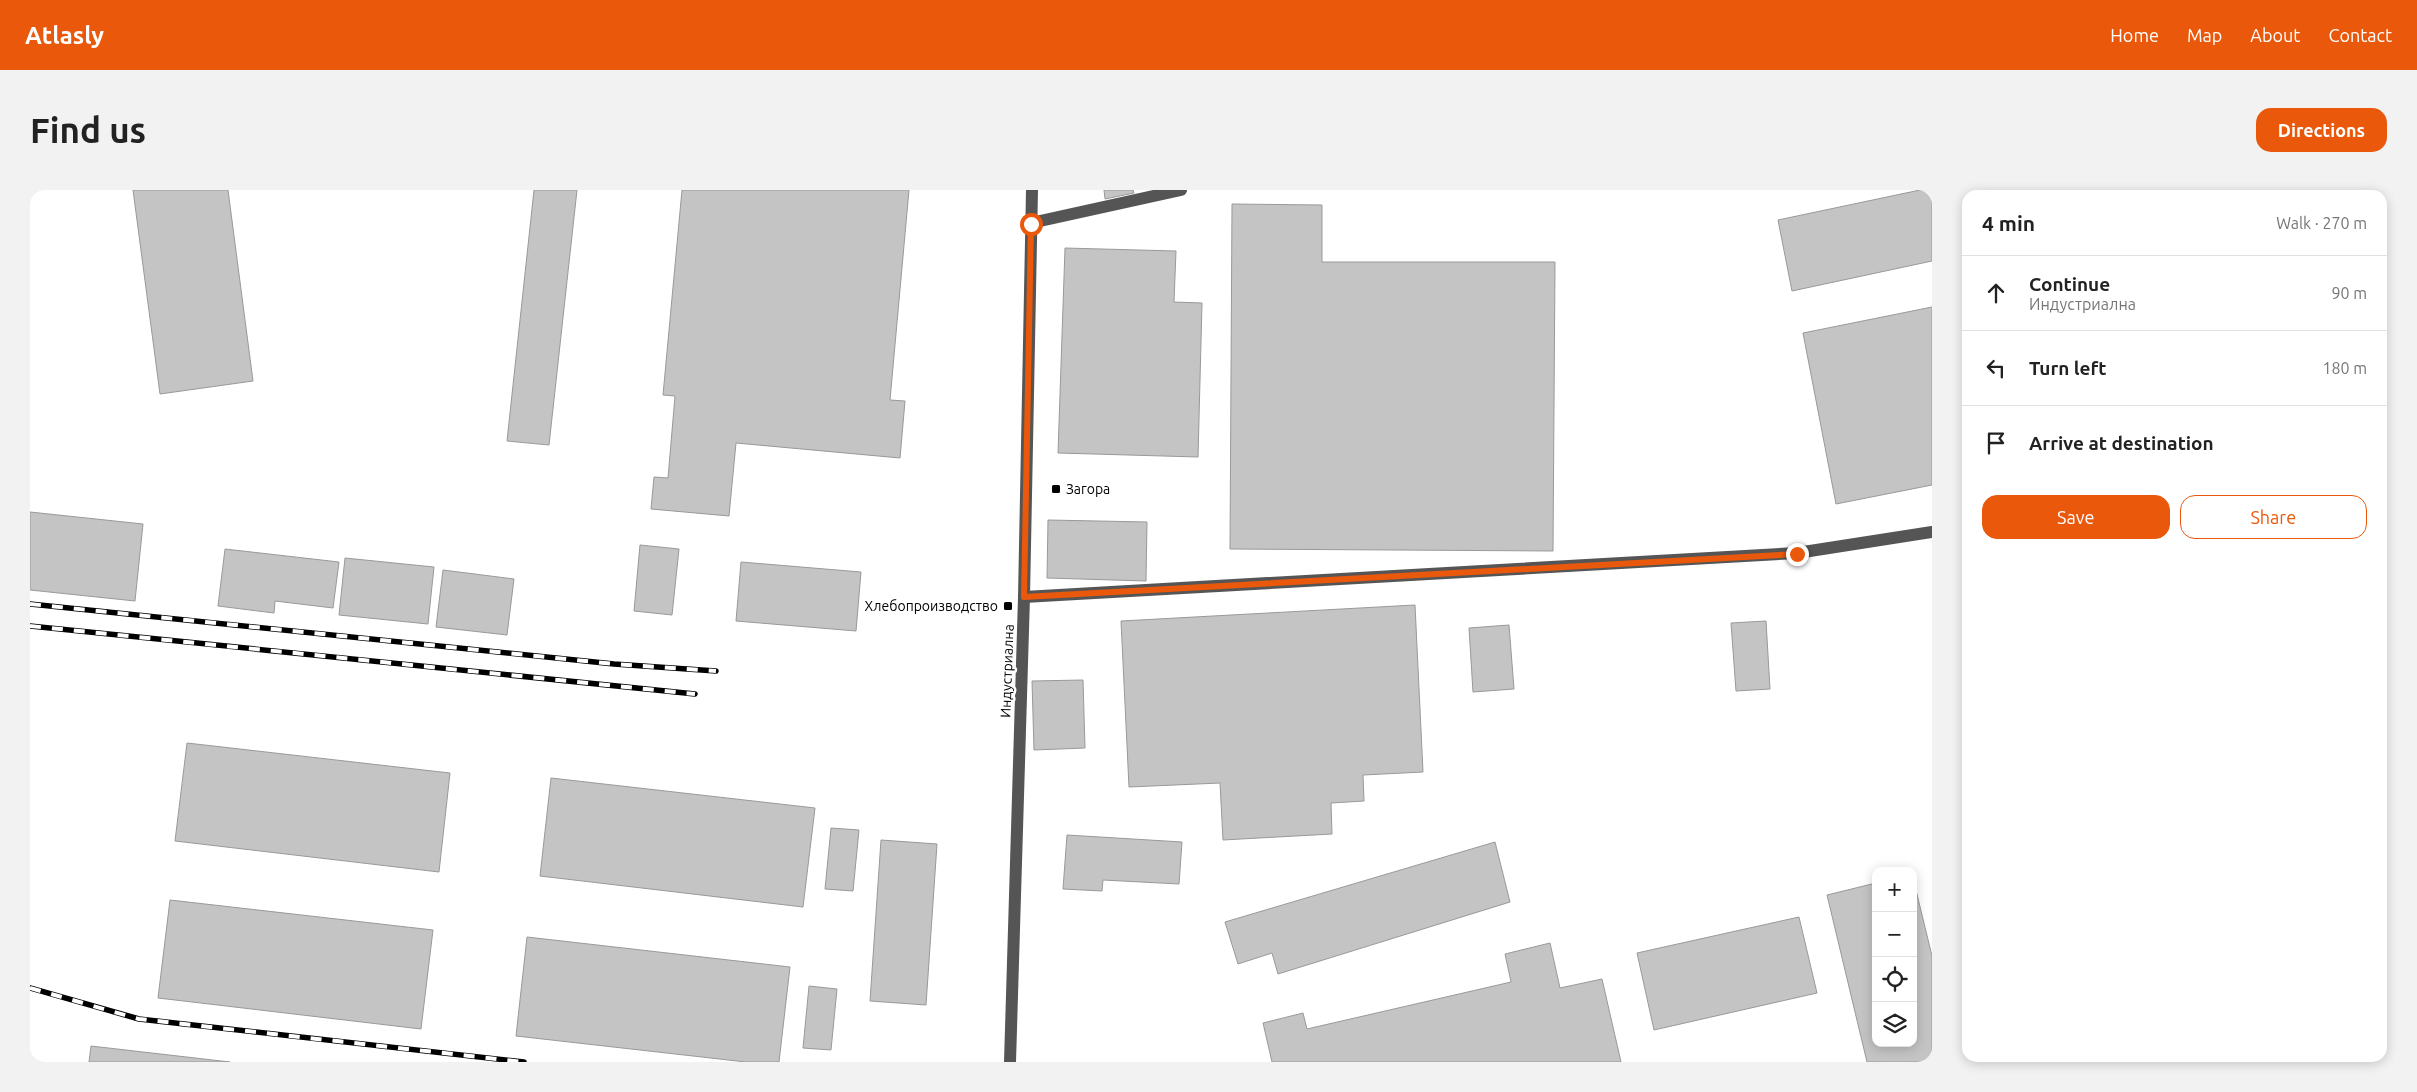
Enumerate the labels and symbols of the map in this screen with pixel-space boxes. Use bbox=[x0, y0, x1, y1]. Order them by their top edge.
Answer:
route start bbox=[1020, 213, 1043, 236]
place label: Загора bbox=[1066, 481, 1110, 497]
marker: Загора bbox=[1050, 483, 1062, 495]
route end bbox=[1786, 543, 1809, 566]
place label: Хлебопроизводство bbox=[864, 598, 998, 614]
marker: Хлебопроизводство bbox=[1002, 600, 1014, 612]
street label: Индустриална bbox=[997, 624, 1017, 718]

